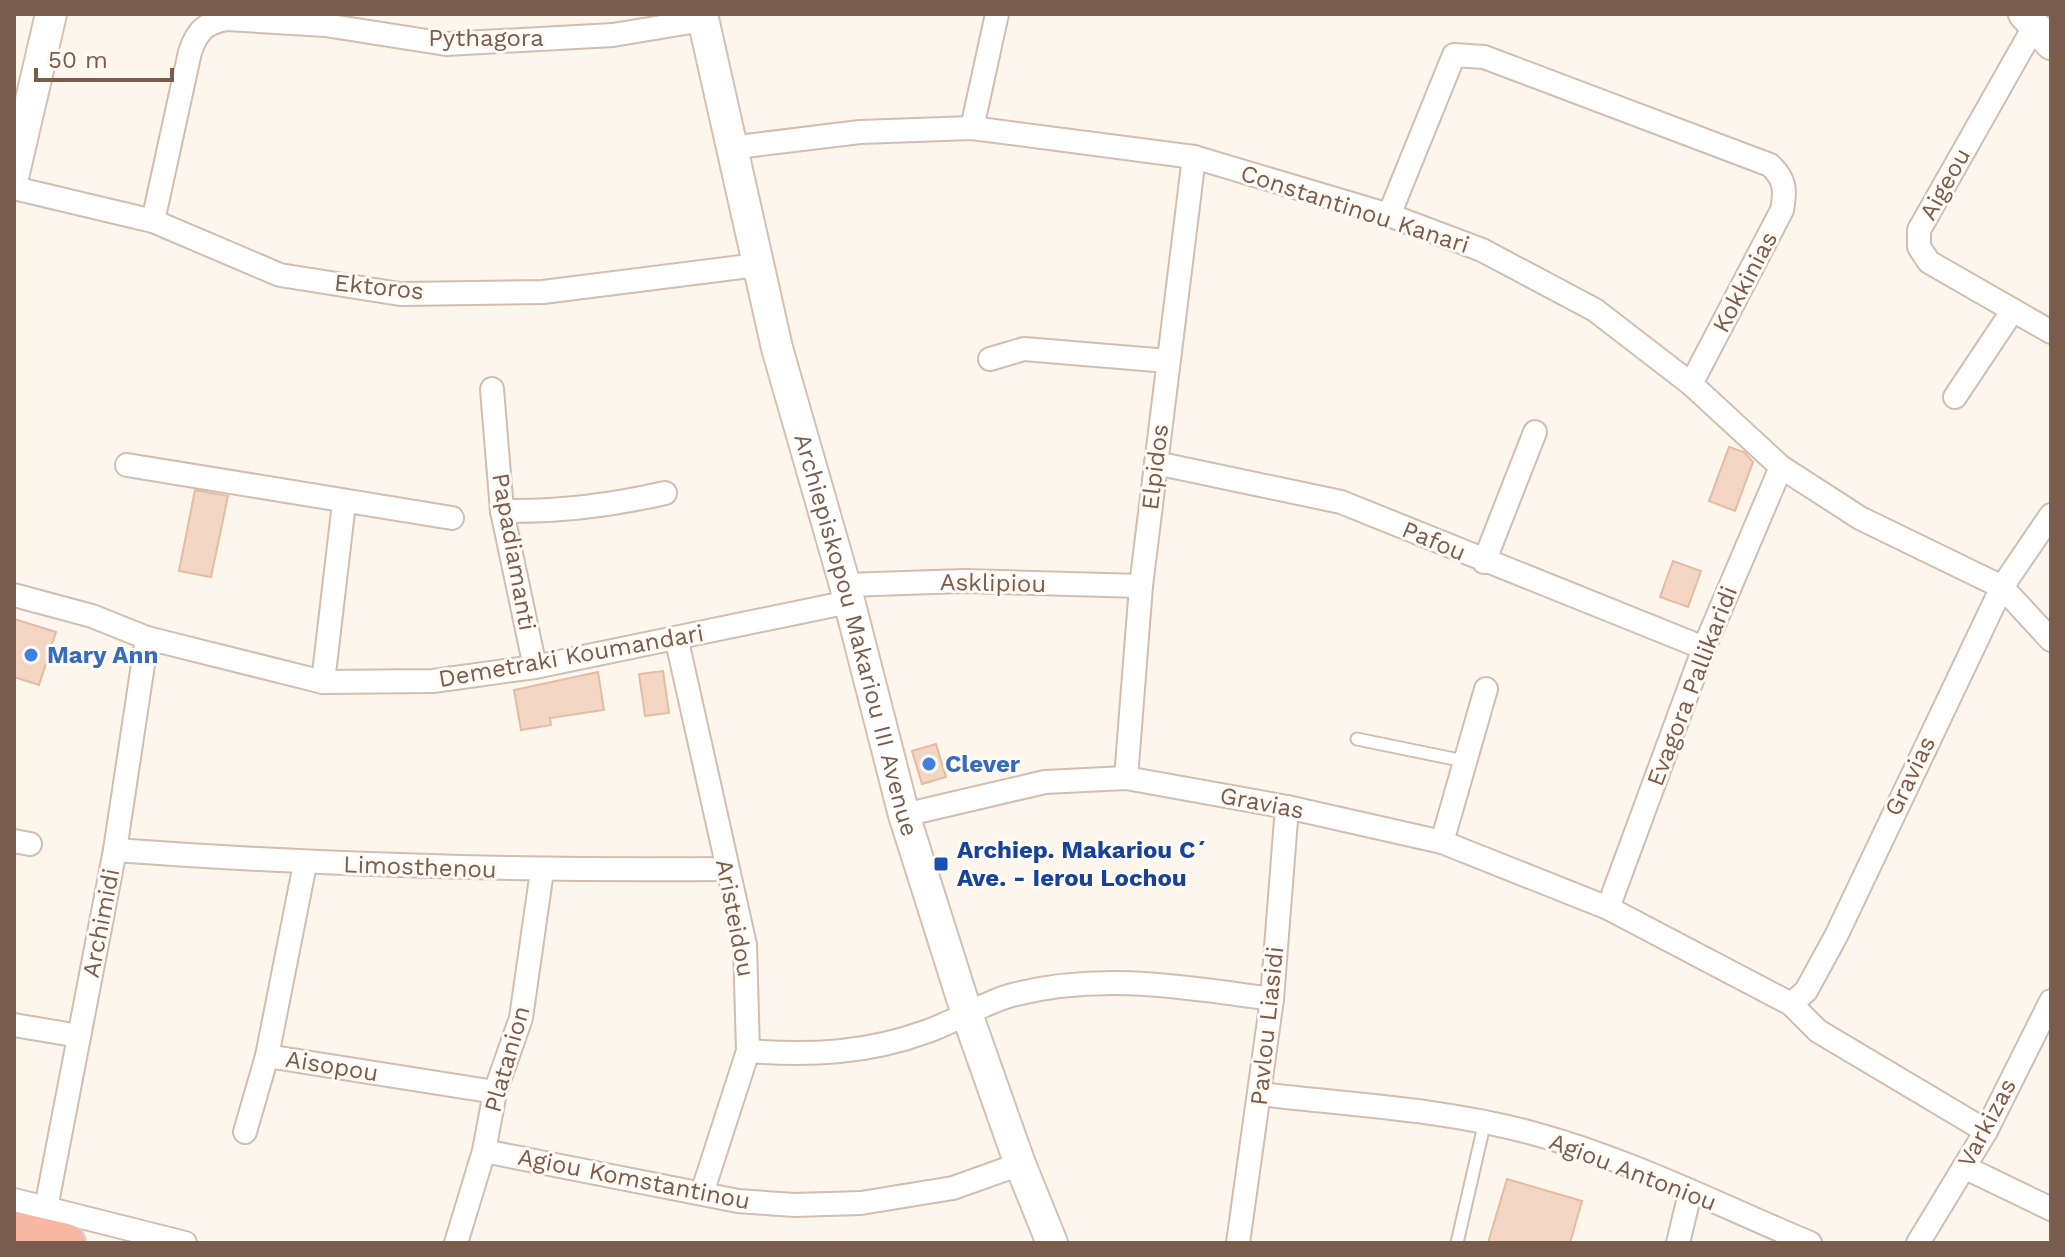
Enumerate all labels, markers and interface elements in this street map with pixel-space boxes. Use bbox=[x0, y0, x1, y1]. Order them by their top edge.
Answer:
street label: Pythagora bbox=[428, 24, 544, 52]
scale bar bbox=[36, 32, 172, 82]
text: 50 m bbox=[48, 46, 108, 74]
street label: Aigeou bbox=[1914, 143, 1976, 225]
street label: Constantinou Kanari bbox=[1237, 159, 1473, 259]
street label: Kokkinias bbox=[1707, 227, 1783, 337]
street label: Ektoros bbox=[333, 268, 425, 306]
street label: Elpidos bbox=[1136, 423, 1174, 511]
street label: Archiepiskopou Makariou III Avenue bbox=[788, 430, 924, 840]
street label: Papadiamanti bbox=[486, 471, 542, 633]
street label: Pafou bbox=[1398, 515, 1470, 567]
street label: Asklipiou bbox=[940, 568, 1046, 598]
street label: Evagora Pallikaridi bbox=[1641, 582, 1743, 790]
street label: Demetraki Koumandari bbox=[436, 619, 706, 693]
place label: Mary Ann bbox=[47, 641, 158, 669]
marker: Mary Ann bbox=[22, 646, 40, 664]
street label: Gravias bbox=[1879, 732, 1941, 820]
place label: Clever bbox=[945, 750, 1021, 778]
marker: Clever bbox=[920, 755, 938, 773]
street label: Gravias bbox=[1218, 781, 1306, 825]
place label: Archiep. Makariou C´ Ave. - Ierou Lochou bbox=[957, 836, 1208, 892]
street label: Limosthenou bbox=[343, 850, 497, 884]
marker: Archiep. Makariou C´ Ave. - Ierou Lochou bbox=[932, 855, 950, 873]
street label: Aristeidou bbox=[710, 857, 760, 979]
street label: Archimidi bbox=[77, 866, 125, 980]
street label: Pavlou Liasidi bbox=[1245, 945, 1289, 1107]
street label: Platanion bbox=[478, 1003, 536, 1115]
street label: Aisopou bbox=[284, 1045, 380, 1087]
street label: Varkizas bbox=[1952, 1074, 2022, 1172]
street label: Agiou Antoniou bbox=[1545, 1127, 1721, 1217]
street label: Agiou Komstantinou bbox=[516, 1143, 752, 1215]

